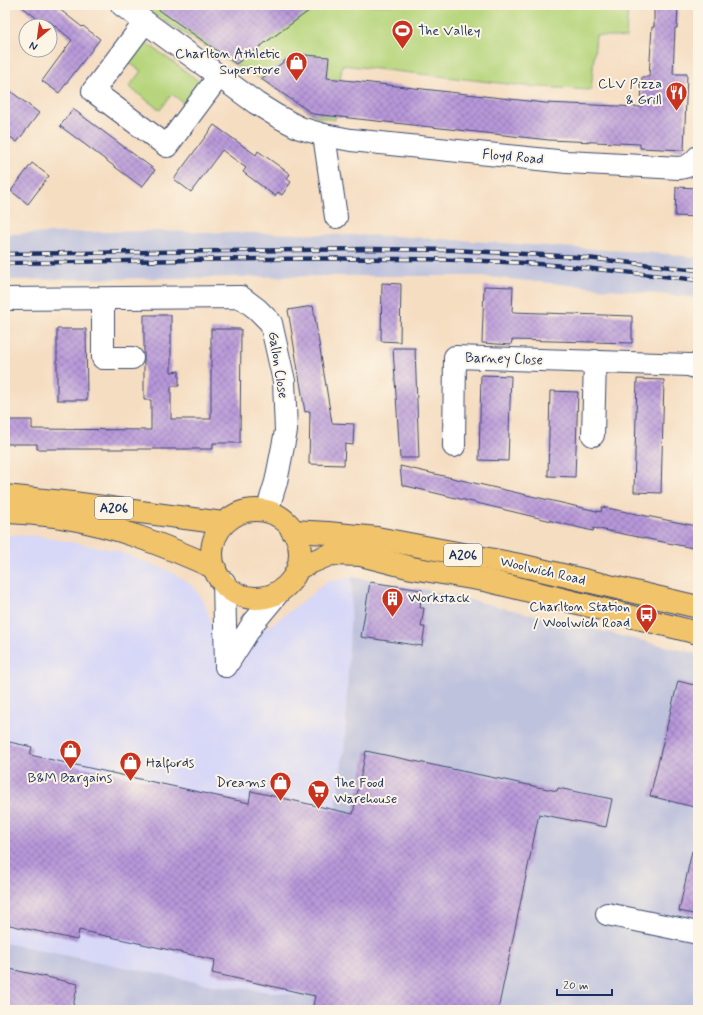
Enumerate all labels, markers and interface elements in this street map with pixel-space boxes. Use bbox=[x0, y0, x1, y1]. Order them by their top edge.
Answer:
north arrow bbox=[18, 18, 58, 58]
sports icon: The Valley bbox=[390, 18, 416, 51]
place label: The Valley bbox=[418, 22, 480, 40]
text: N bbox=[27, 38, 40, 54]
place label: Charlton Athletic Superstore bbox=[175, 45, 280, 79]
shop icon: Charlton Athletic Superstore bbox=[283, 49, 309, 82]
place label: CLV Pizza & Grill bbox=[598, 75, 662, 109]
restaurant icon: CLV Pizza & Grill bbox=[664, 79, 690, 112]
street label: Floyd Road bbox=[482, 145, 544, 169]
street label: Gallon Close bbox=[264, 330, 292, 400]
street label: Barney Close bbox=[465, 349, 543, 369]
road number: A206 bbox=[95, 497, 133, 519]
road number: A206 bbox=[444, 544, 482, 566]
street label: Woolwich Road bbox=[498, 552, 588, 590]
building icon: Workstack bbox=[380, 585, 406, 618]
place label: Workstack bbox=[408, 589, 470, 607]
place label: Charlton Station / Woolwich Road bbox=[529, 598, 630, 632]
bus stop icon: Charlton Station / Woolwich Road bbox=[633, 602, 659, 635]
shop icon: B&M Bargains bbox=[57, 737, 83, 770]
shop icon: Halfords bbox=[117, 750, 143, 783]
place label: Halfords bbox=[146, 754, 195, 774]
place label: B&M Bargains bbox=[28, 769, 113, 787]
shop icon: Dreams bbox=[268, 770, 294, 803]
place label: Dreams bbox=[216, 774, 266, 792]
place label: The Food Warehouse bbox=[334, 774, 397, 808]
supermarket icon: The Food Warehouse bbox=[305, 778, 331, 811]
scale bar bbox=[557, 971, 612, 997]
text: 20 m bbox=[563, 978, 589, 994]

